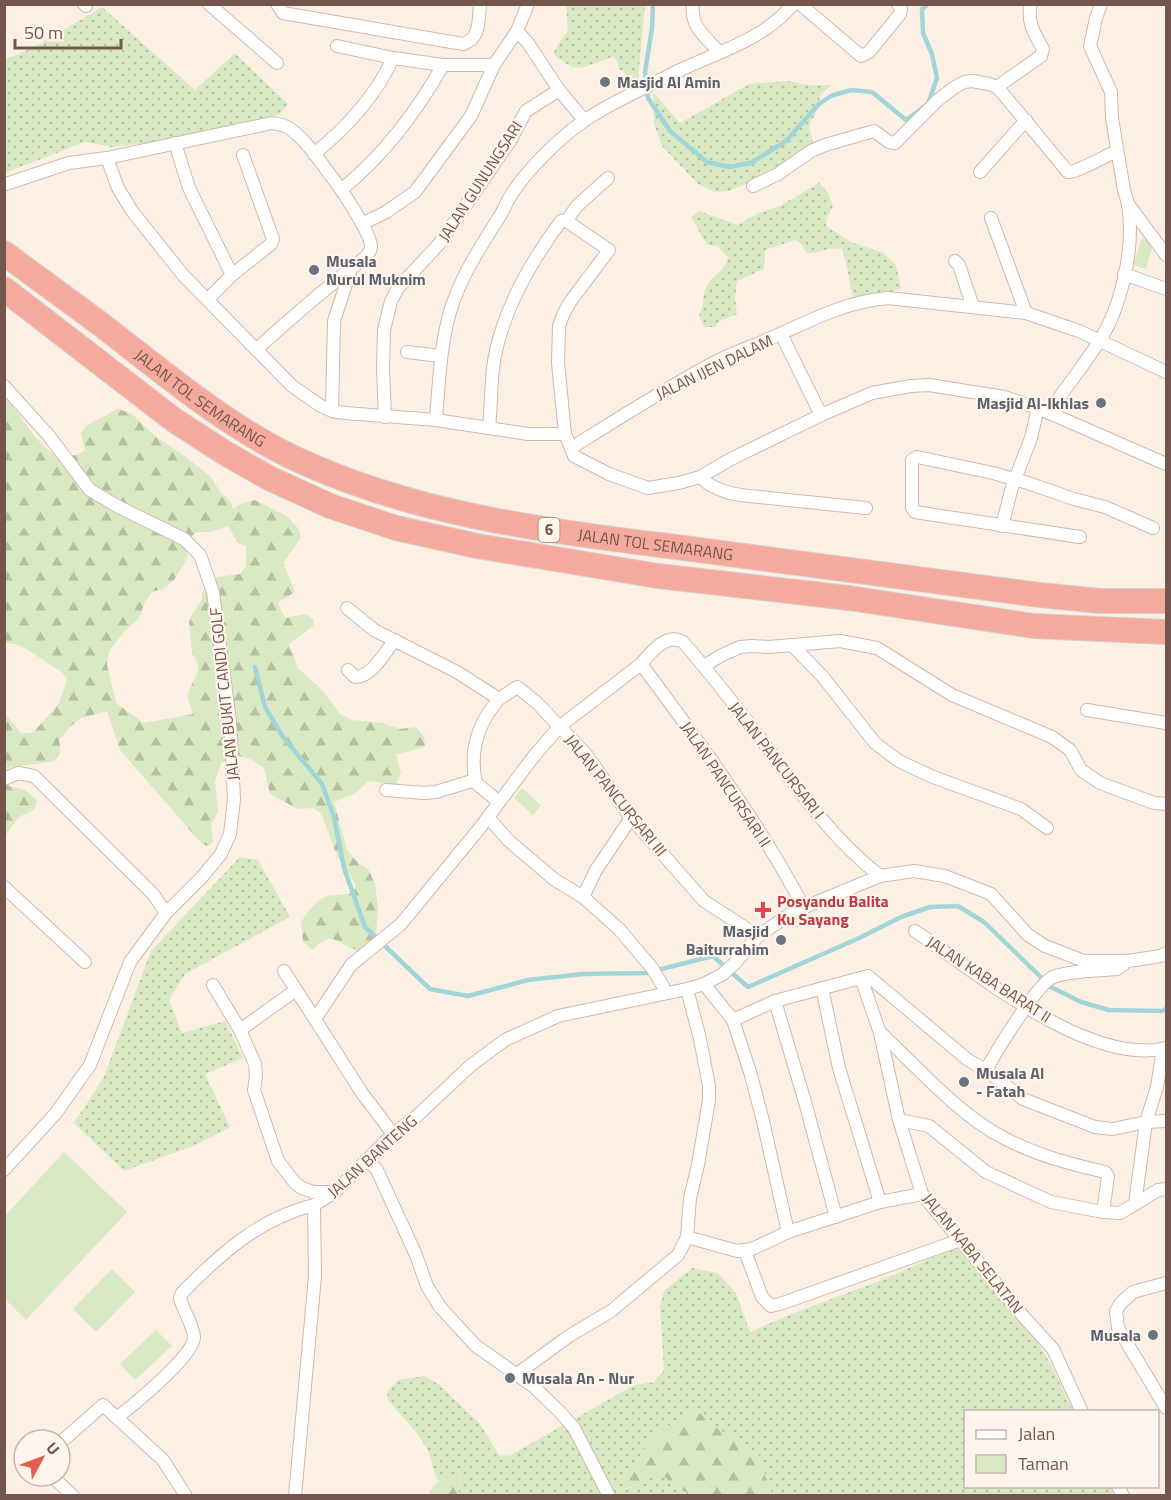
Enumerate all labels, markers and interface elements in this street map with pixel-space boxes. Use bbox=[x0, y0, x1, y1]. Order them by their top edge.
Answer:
scale bar bbox=[15, 12, 122, 50]
text: 50 m bbox=[24, 19, 63, 46]
place label: Masjid Al Amin bbox=[617, 70, 721, 94]
marker: Masjid Al Amin bbox=[598, 75, 612, 89]
street label: JALAN GUNUNGSARI bbox=[432, 116, 528, 246]
place label: Musala Nurul Muknim bbox=[326, 249, 426, 291]
marker: Musala Nurul Muknim bbox=[307, 263, 321, 277]
street label: JALAN IJEN DALAM bbox=[651, 328, 777, 406]
street label: JALAN TOL SEMARANG bbox=[129, 343, 270, 453]
place label: Masjid Al-Ikhlas bbox=[977, 391, 1089, 415]
marker: Masjid Al-Ikhlas bbox=[1094, 396, 1108, 410]
road number: 6 bbox=[538, 518, 560, 542]
street label: JALAN TOL SEMARANG bbox=[576, 522, 735, 566]
street label: JALAN BUKIT CANDI GOLF bbox=[203, 606, 245, 782]
street label: JALAN PANCURSARI I bbox=[723, 696, 831, 824]
street label: JALAN PANCURSARI II bbox=[675, 716, 777, 852]
street label: JALAN PANCURSARI III bbox=[559, 729, 673, 861]
place label: Posyandu Balita Ku Sayang bbox=[777, 889, 889, 931]
marker: Posyandu Balita Ku Sayang bbox=[754, 901, 772, 919]
place label: Masjid Baiturrahim bbox=[686, 919, 769, 961]
street label: JALAN KABA BARAT II bbox=[922, 930, 1056, 1028]
marker: Masjid Baiturrahim bbox=[774, 933, 788, 947]
place label: Musala Al - Fatah bbox=[976, 1061, 1044, 1103]
marker: Musala Al - Fatah bbox=[957, 1075, 971, 1089]
street label: JALAN BANTENG bbox=[322, 1109, 422, 1203]
street label: JALAN KABA SELATAN bbox=[917, 1188, 1029, 1318]
place label: Musala bbox=[1090, 1323, 1141, 1347]
marker: Musala bbox=[1146, 1328, 1160, 1342]
place label: Musala An - Nur bbox=[522, 1366, 634, 1390]
marker: Musala An - Nur bbox=[503, 1371, 517, 1385]
legend bbox=[964, 1410, 1159, 1488]
text: Jalan bbox=[1018, 1420, 1055, 1447]
north arrow bbox=[12, 1428, 72, 1488]
text: U bbox=[41, 1436, 66, 1460]
text: Taman bbox=[1018, 1450, 1069, 1477]

